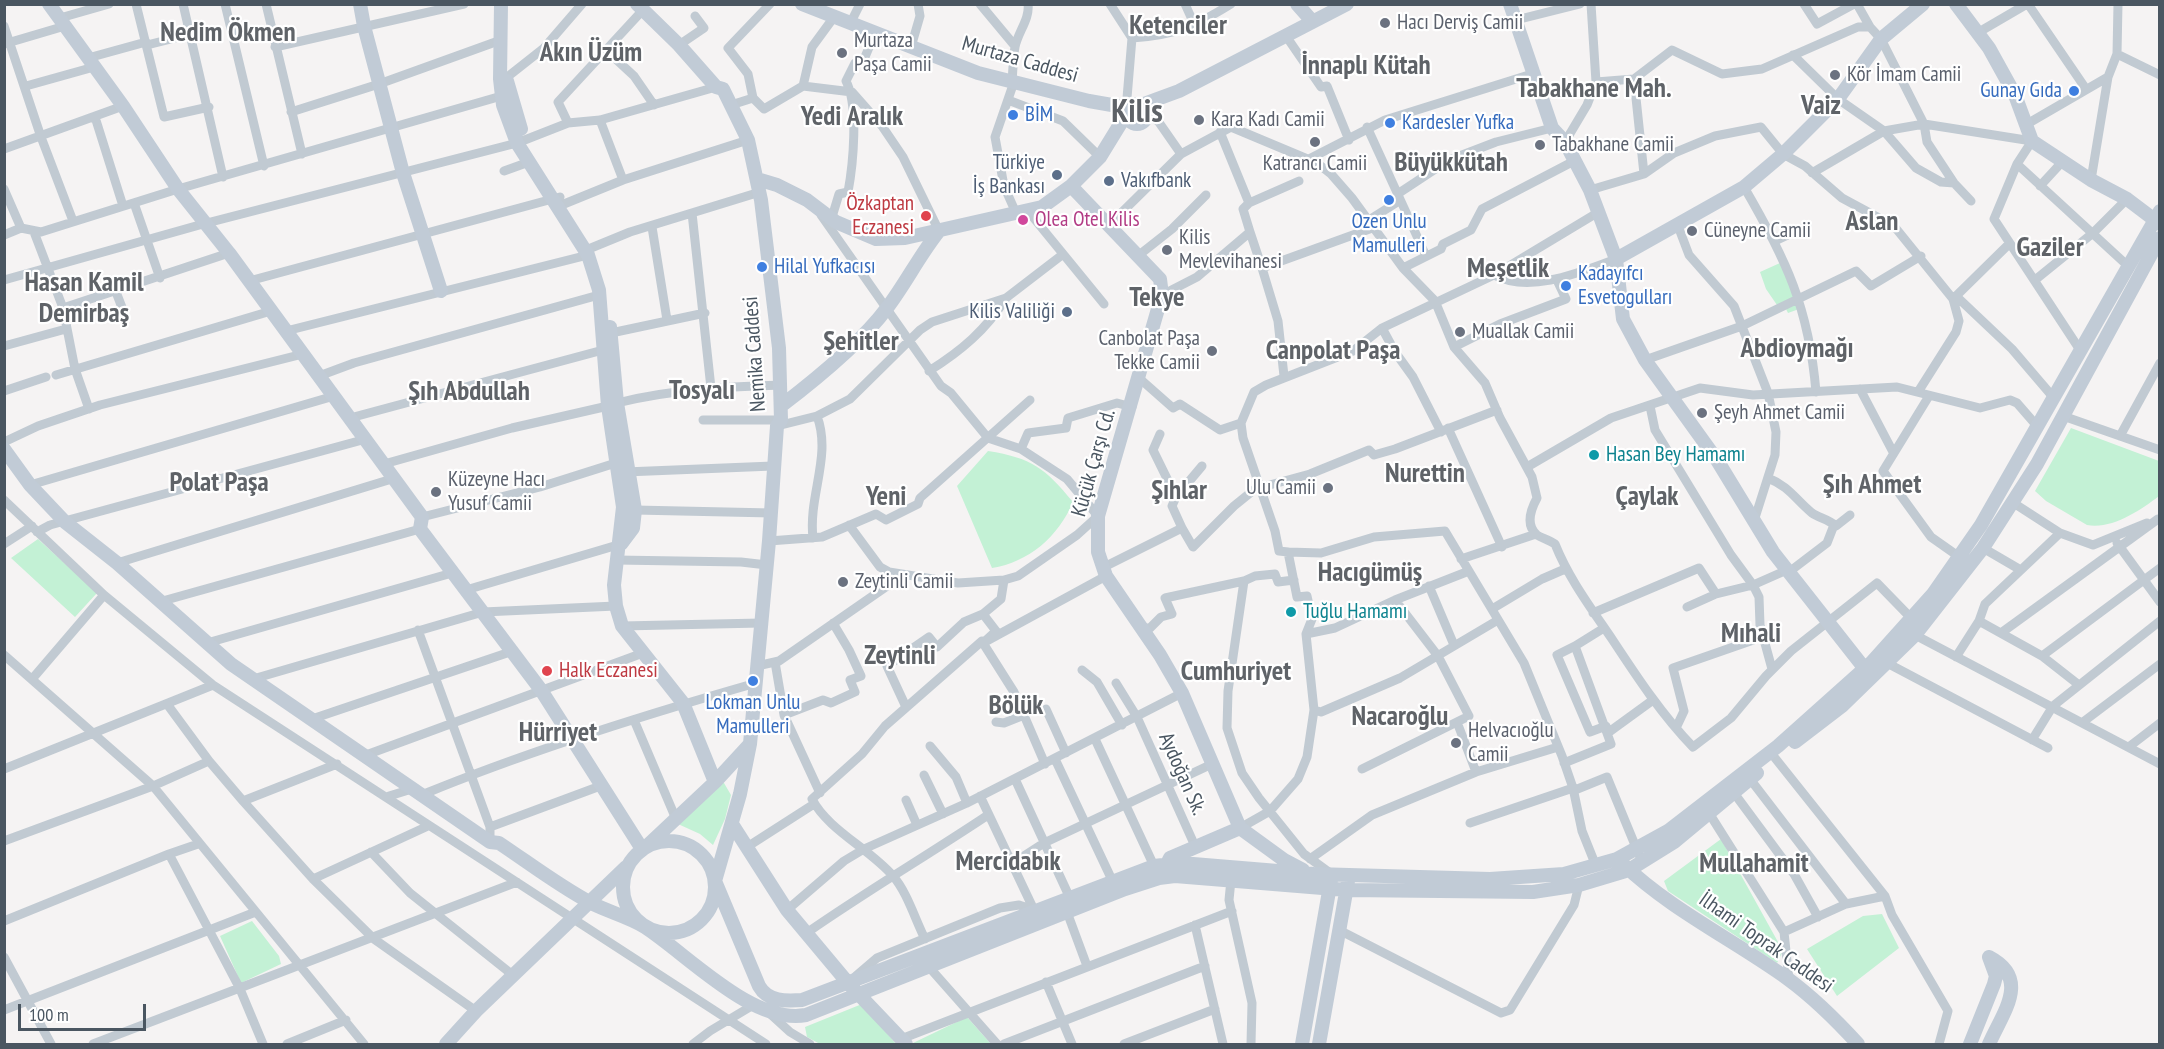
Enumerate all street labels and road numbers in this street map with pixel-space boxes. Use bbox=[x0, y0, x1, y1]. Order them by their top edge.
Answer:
street label: Murtaza Caddesi bbox=[959, 31, 1081, 89]
street label: Nemika Caddesi bbox=[738, 296, 772, 412]
street label: Küçük Çarşı Cd. bbox=[1067, 406, 1121, 520]
street label: Aydoğan Sk. bbox=[1153, 729, 1211, 819]
street label: İlhami Toprak Caddesi bbox=[1694, 887, 1838, 999]

